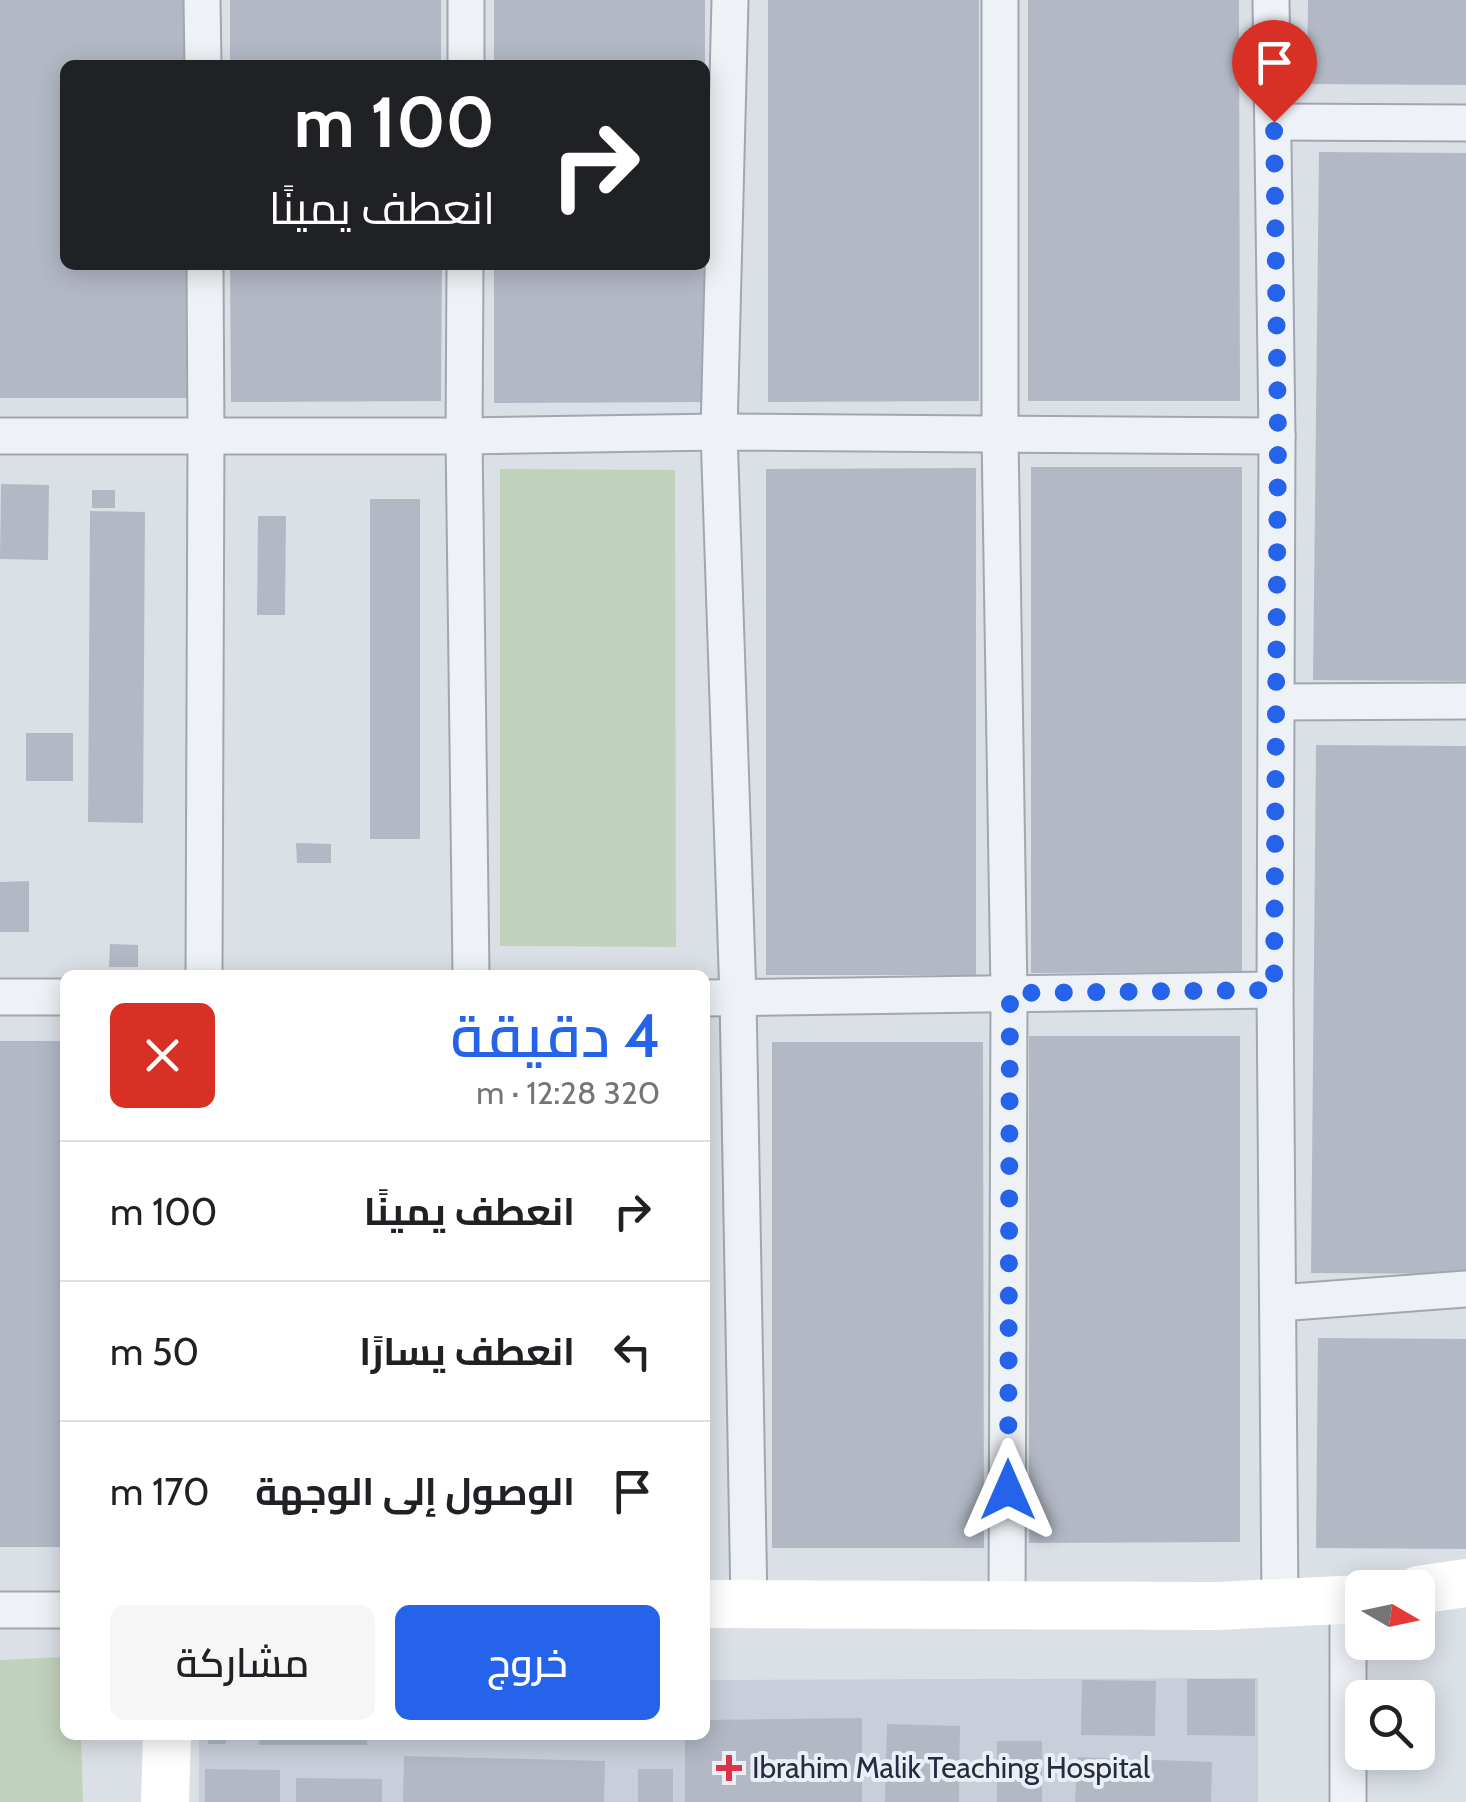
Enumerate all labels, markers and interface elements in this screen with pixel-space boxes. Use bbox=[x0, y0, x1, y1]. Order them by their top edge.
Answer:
pin bbox=[1232, 20, 1317, 123]
icon: arrive bbox=[1247, 35, 1302, 90]
text: 100 m bbox=[294, 79, 495, 165]
icon: right bbox=[530, 100, 660, 230]
text: انعطف يمينًا bbox=[269, 181, 495, 235]
text: 4 دقيقة bbox=[450, 999, 660, 1072]
button: close bbox=[110, 1003, 215, 1108]
text: 320 m · 12:28 bbox=[476, 1073, 660, 1112]
icon: right bbox=[605, 1184, 660, 1239]
text: 100 m bbox=[110, 1188, 217, 1235]
text: انعطف يمينًا bbox=[364, 1188, 575, 1235]
icon: left bbox=[605, 1324, 660, 1379]
text: 50 m bbox=[110, 1328, 199, 1375]
text: انعطف يسارًا bbox=[359, 1328, 575, 1375]
position arrow bbox=[956, 1438, 1060, 1542]
icon: arrive bbox=[605, 1464, 660, 1519]
text: 170 m bbox=[110, 1468, 210, 1515]
text: الوصول إلى الوجهة bbox=[255, 1468, 575, 1515]
north arrow bbox=[1345, 1570, 1435, 1660]
map controls bbox=[1345, 1570, 1435, 1770]
button: مشاركة bbox=[110, 1605, 375, 1720]
button: خروج bbox=[395, 1605, 660, 1720]
button: search bbox=[1345, 1680, 1435, 1770]
place label: Ibrahim Malik Teaching Hospital bbox=[752, 1749, 1150, 1786]
marker: Ibrahim Malik Teaching Hospital bbox=[716, 1755, 742, 1781]

